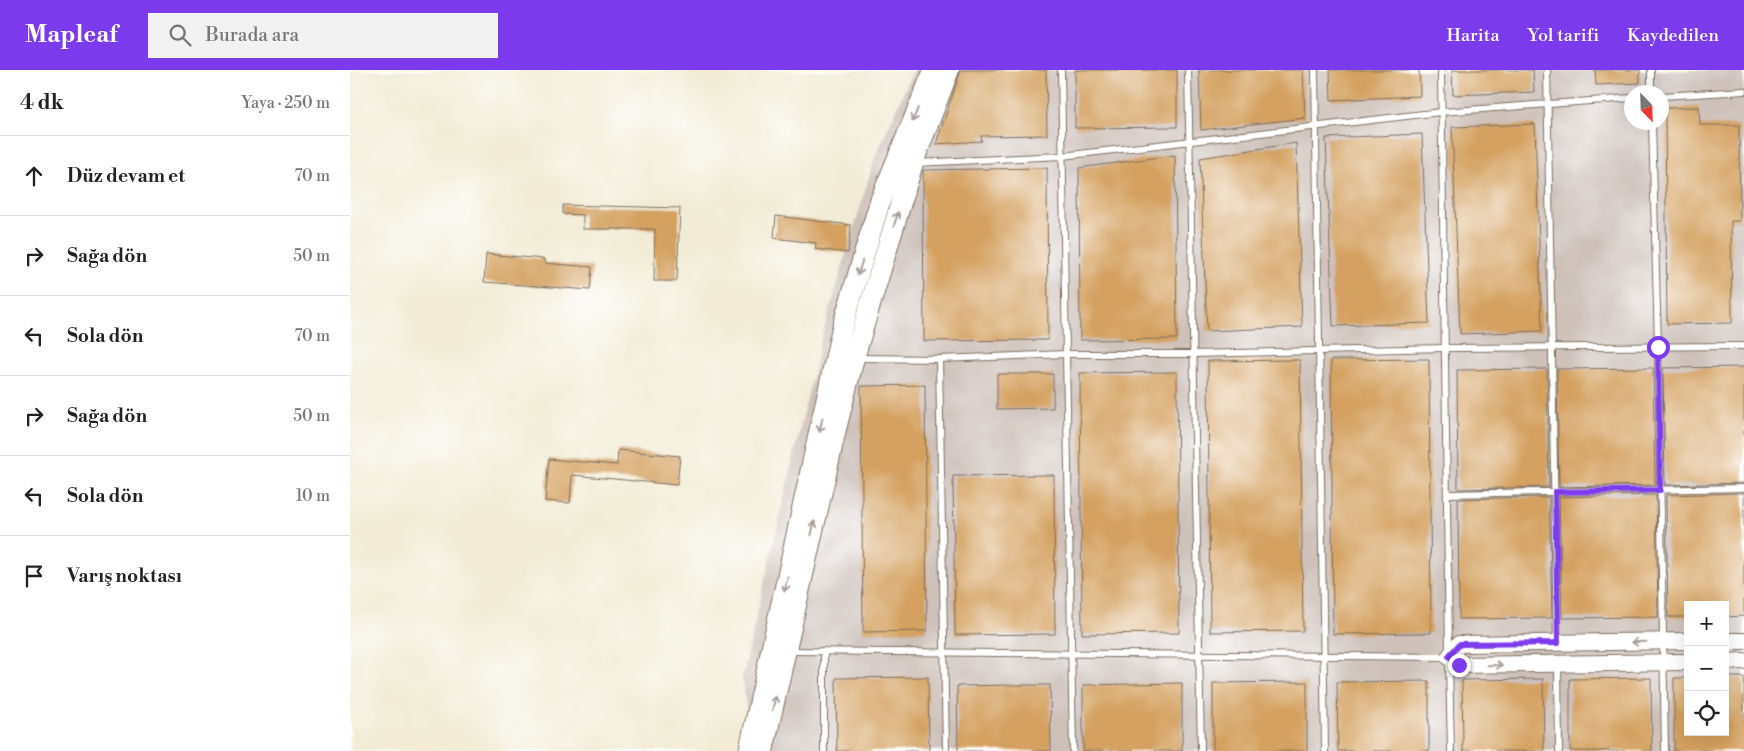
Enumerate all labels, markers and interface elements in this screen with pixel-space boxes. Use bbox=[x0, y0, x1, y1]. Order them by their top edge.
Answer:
search box bbox=[148, 13, 498, 58]
text: Mapleaf bbox=[25, 20, 118, 50]
icon: search bbox=[166, 21, 194, 49]
text: Burada ara bbox=[206, 23, 299, 47]
text: Harita bbox=[1447, 24, 1500, 47]
text: Yol tarifi bbox=[1528, 24, 1599, 47]
text: Kaydedilen bbox=[1627, 24, 1719, 47]
north arrow bbox=[1624, 85, 1669, 130]
text: 4 dk bbox=[20, 90, 64, 116]
text: Yaya · 250 m bbox=[241, 93, 330, 113]
one-way arrow bbox=[909, 107, 919, 122]
icon: ahead bbox=[20, 162, 48, 190]
text: Düz devam et bbox=[67, 164, 185, 188]
text: 70 m bbox=[294, 166, 330, 186]
one-way arrow bbox=[891, 211, 901, 227]
icon: right bbox=[20, 242, 48, 270]
text: Sağa dön bbox=[67, 244, 147, 268]
text: 50 m bbox=[293, 246, 330, 266]
one-way arrow bbox=[854, 259, 864, 275]
icon: left bbox=[20, 322, 48, 350]
text: Sola dön bbox=[67, 324, 143, 348]
text: 70 m bbox=[294, 326, 330, 346]
route start bbox=[1647, 336, 1670, 359]
icon: right bbox=[20, 402, 48, 430]
text: Sağa dön bbox=[67, 404, 147, 428]
text: 50 m bbox=[293, 406, 330, 426]
one-way arrow bbox=[816, 417, 825, 433]
icon: left bbox=[20, 482, 48, 510]
text: Sola dön bbox=[67, 484, 143, 508]
text: 10 m bbox=[296, 486, 330, 506]
one-way arrow bbox=[809, 520, 819, 536]
icon: arrive bbox=[20, 562, 48, 590]
text: Varış noktası bbox=[67, 564, 182, 588]
one-way arrow bbox=[780, 575, 790, 591]
map controls bbox=[1684, 601, 1729, 736]
button: + bbox=[1684, 601, 1729, 646]
one-way arrow bbox=[1631, 637, 1648, 647]
button: − bbox=[1684, 646, 1729, 691]
route end bbox=[1448, 654, 1471, 677]
one-way arrow bbox=[1486, 660, 1502, 670]
button: locate bbox=[1684, 691, 1729, 736]
one-way arrow bbox=[770, 696, 779, 712]

